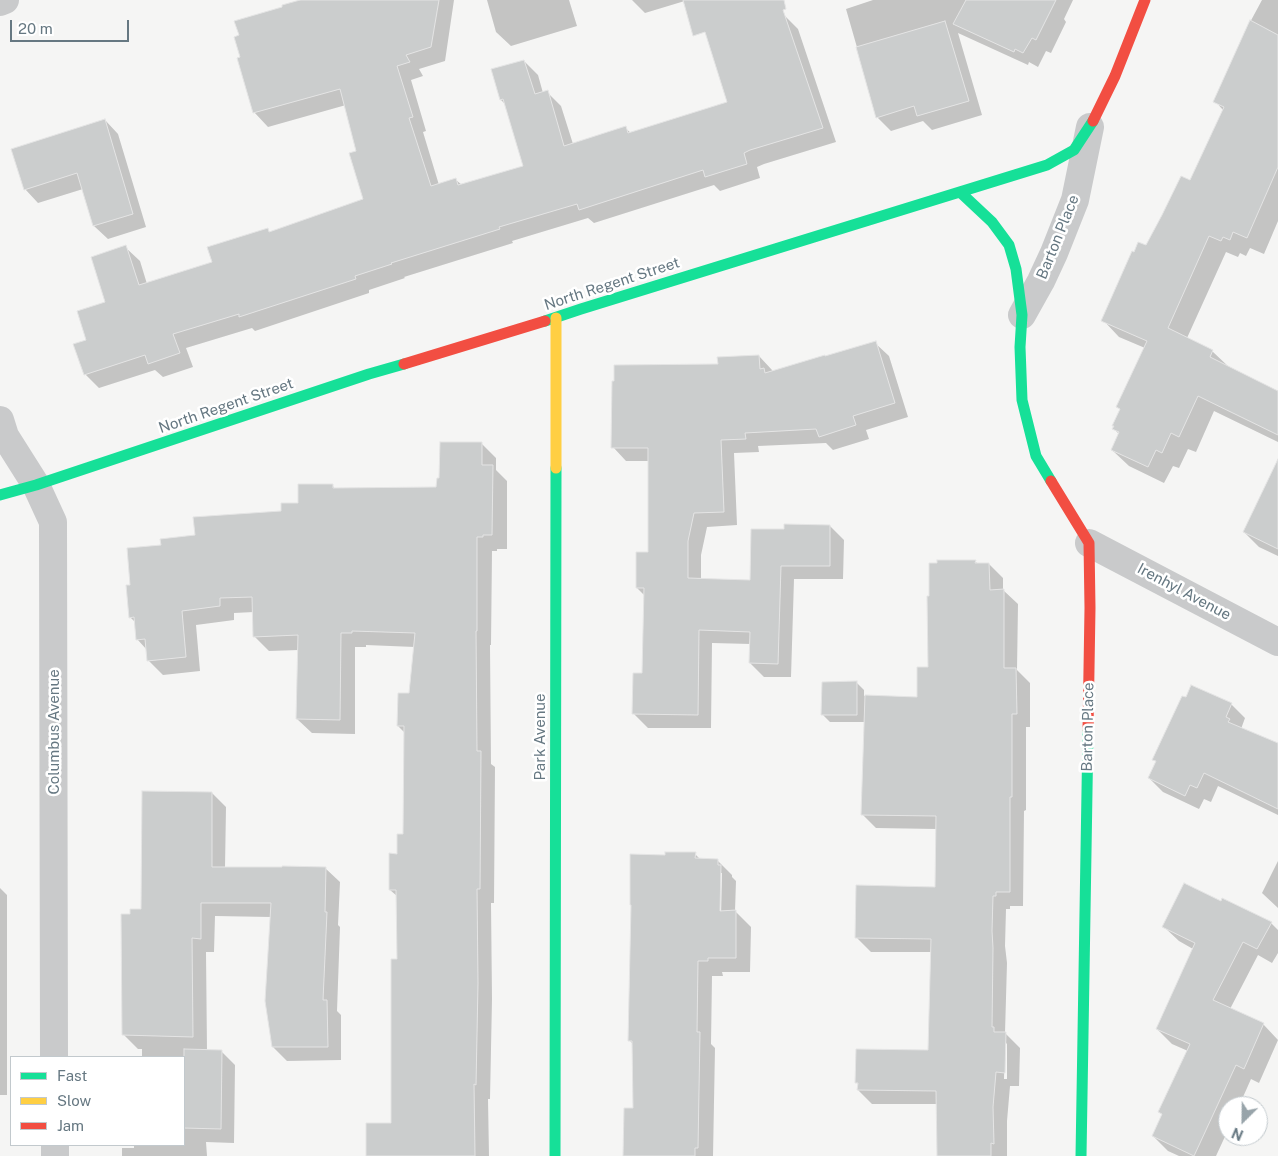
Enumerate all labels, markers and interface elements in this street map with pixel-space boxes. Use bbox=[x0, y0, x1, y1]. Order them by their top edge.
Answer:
scale bar bbox=[12, 10, 131, 42]
text: 20 m bbox=[18, 20, 53, 37]
street label: Barton Place bbox=[1033, 192, 1083, 282]
street label: North Regent Street bbox=[542, 254, 682, 314]
street label: North Regent Street bbox=[156, 375, 296, 437]
street label: Irenhyl Avenue bbox=[1134, 560, 1234, 624]
street label: Columbus Avenue bbox=[45, 669, 63, 795]
street label: Barton Place bbox=[1078, 682, 1098, 772]
street label: Park Avenue bbox=[531, 693, 549, 781]
legend bbox=[10, 1056, 185, 1146]
text: Fast bbox=[57, 1067, 87, 1084]
text: Slow bbox=[57, 1092, 91, 1109]
north arrow bbox=[1218, 1096, 1268, 1146]
text: Jam bbox=[57, 1117, 84, 1134]
text: N bbox=[1229, 1124, 1246, 1143]

